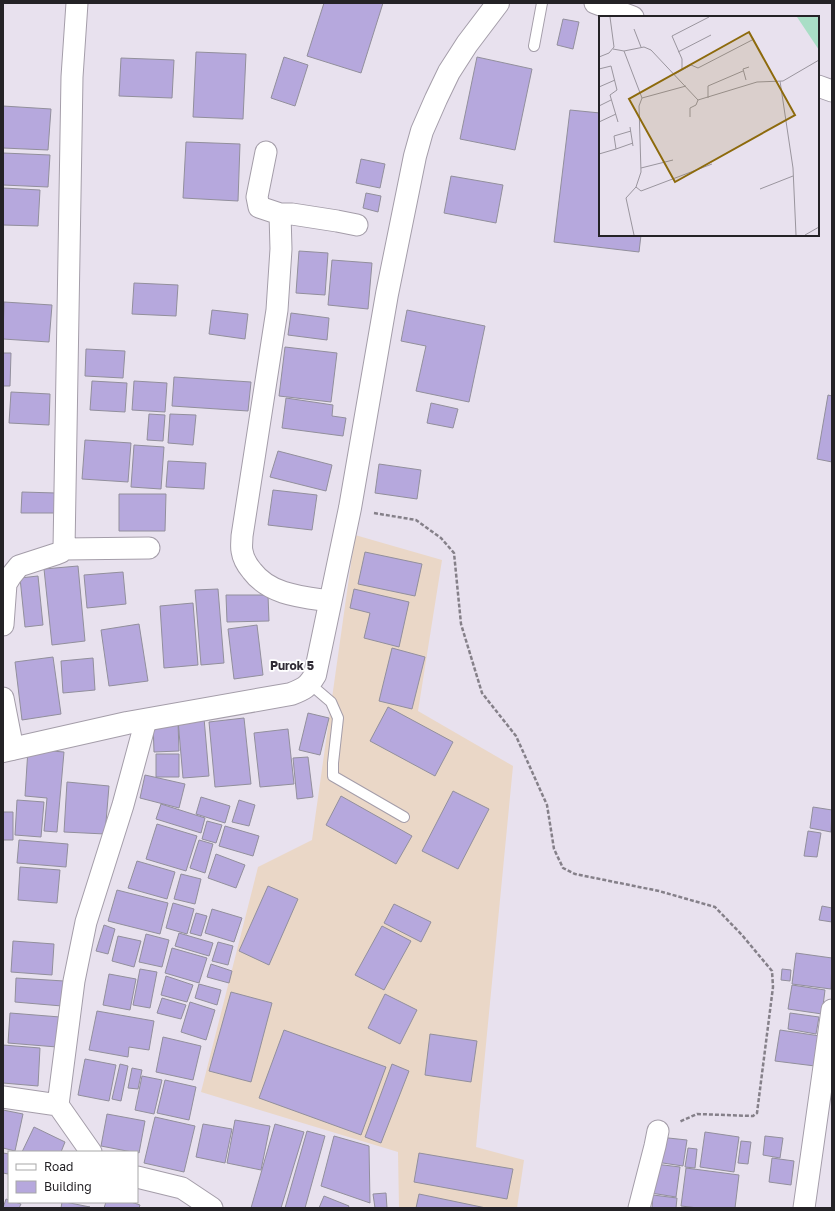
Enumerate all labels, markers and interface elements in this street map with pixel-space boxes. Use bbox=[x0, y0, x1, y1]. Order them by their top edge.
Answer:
inset map bbox=[599, 16, 819, 236]
district label: Purok 5 bbox=[270, 658, 314, 673]
legend bbox=[8, 1151, 138, 1203]
text: Road bbox=[44, 1159, 73, 1174]
text: Building bbox=[44, 1179, 92, 1194]

